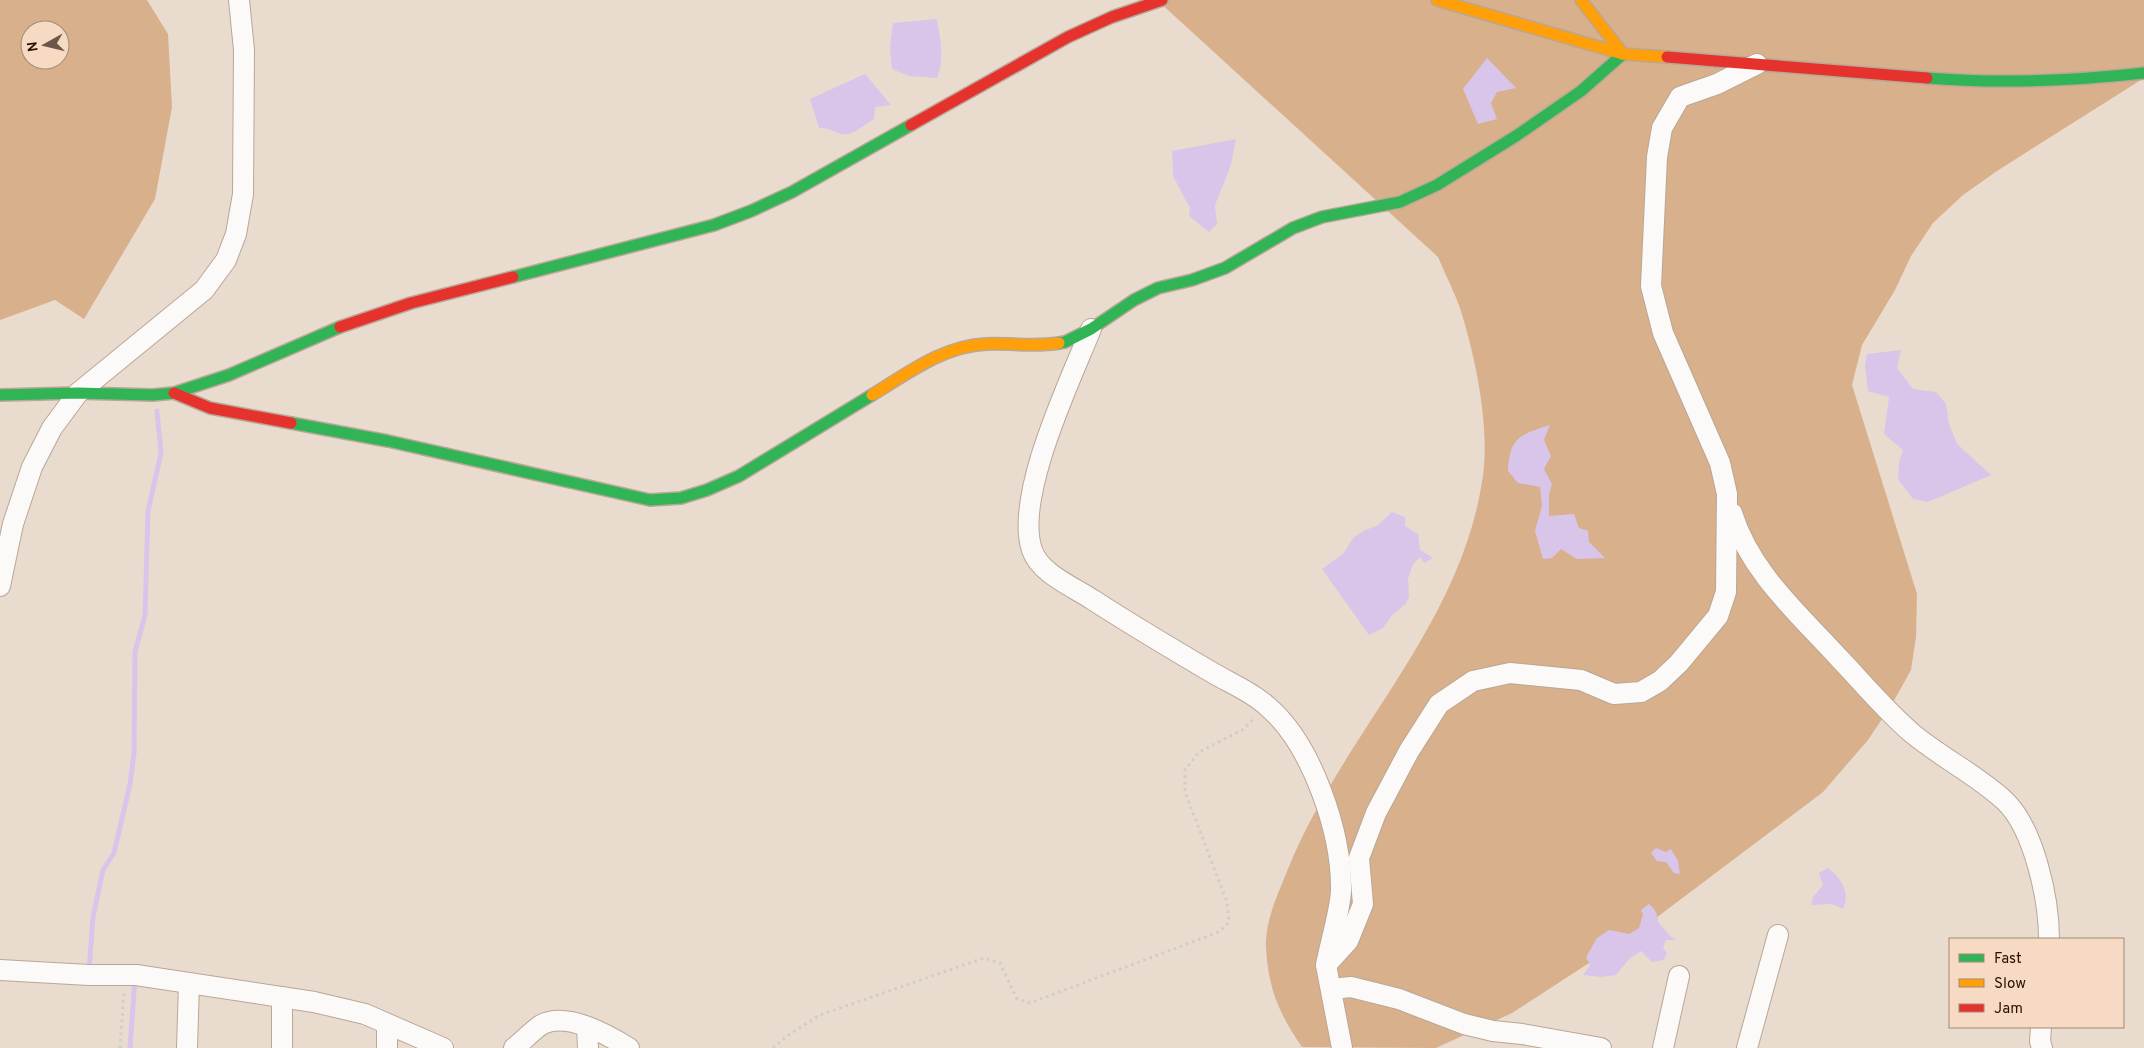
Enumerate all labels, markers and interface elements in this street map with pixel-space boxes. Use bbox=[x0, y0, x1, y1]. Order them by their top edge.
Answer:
north arrow bbox=[20, 20, 70, 70]
text: N bbox=[24, 40, 43, 53]
legend bbox=[1949, 938, 2124, 1028]
text: Fast bbox=[1994, 950, 2022, 969]
text: Slow bbox=[1994, 975, 2026, 994]
text: Jam bbox=[1994, 1000, 2023, 1019]

